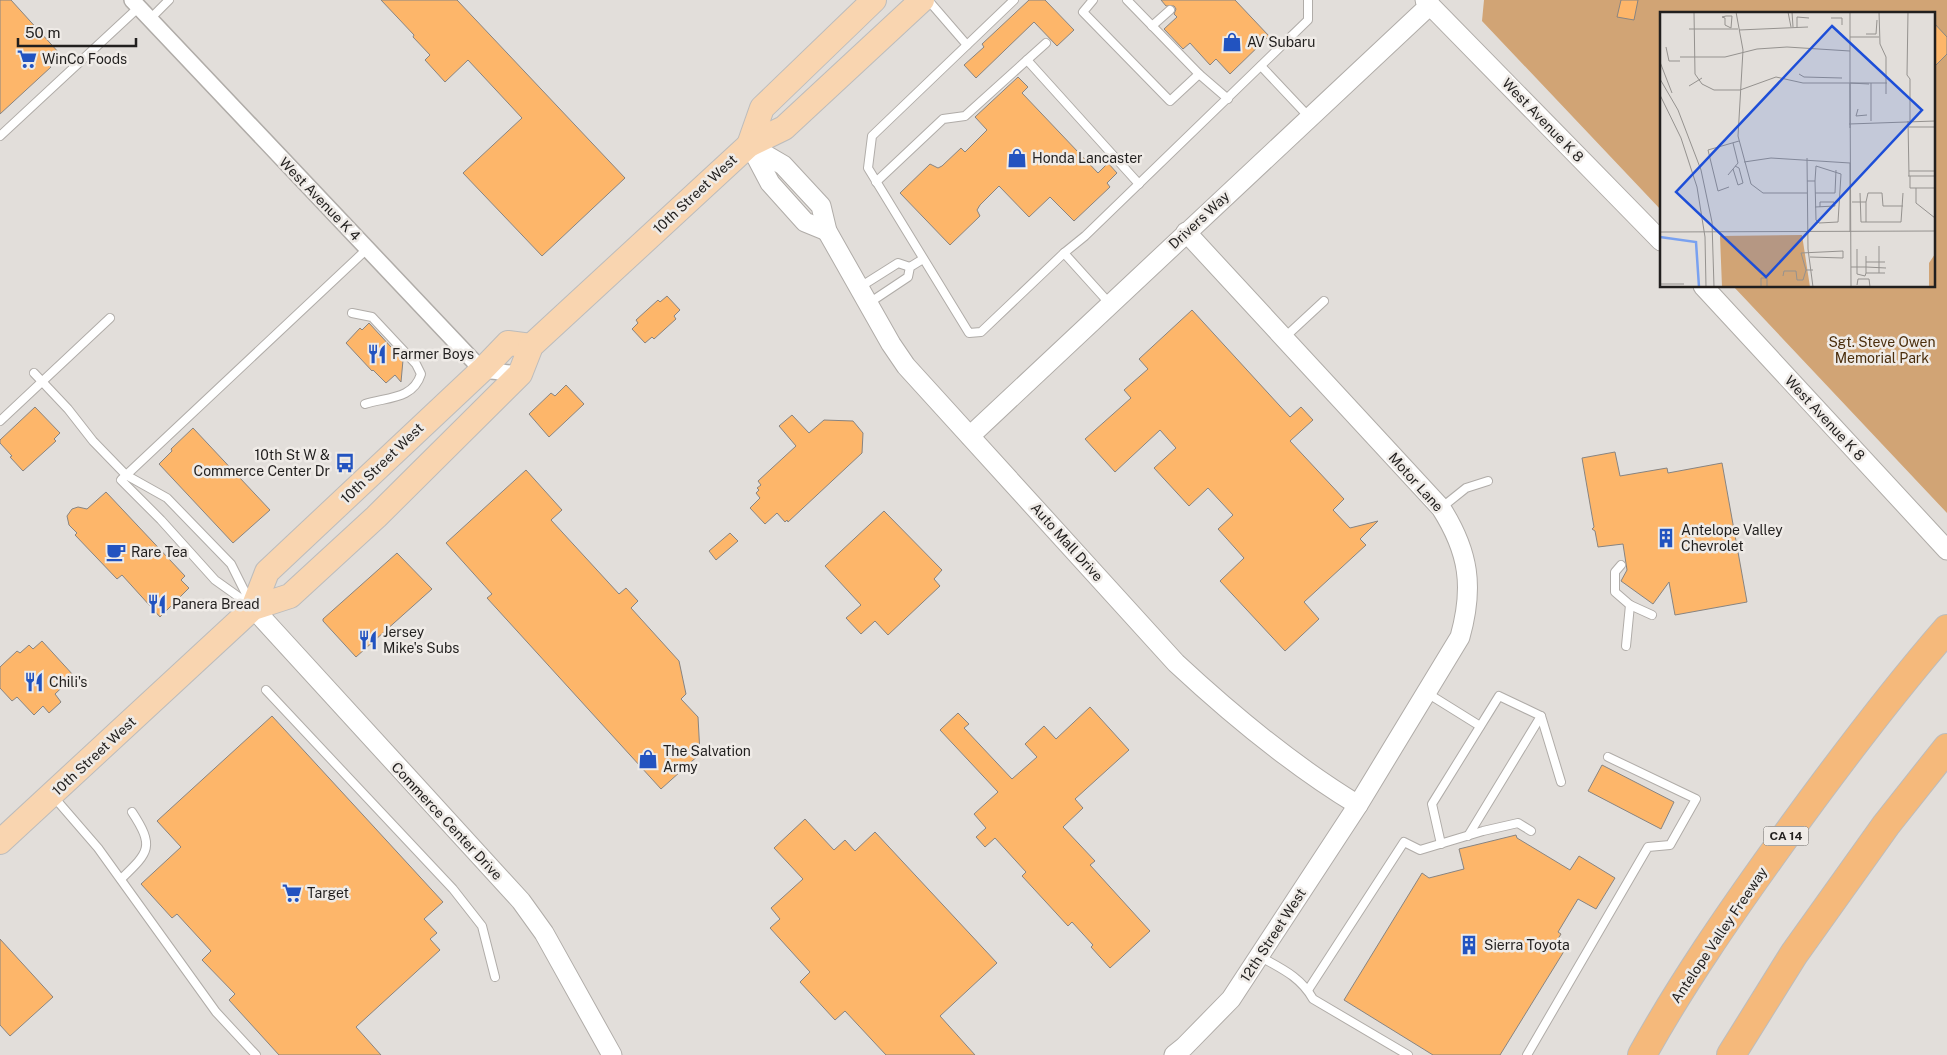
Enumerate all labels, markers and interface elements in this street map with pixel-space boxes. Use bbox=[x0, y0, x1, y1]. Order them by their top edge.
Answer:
inset map bbox=[1660, 12, 1934, 288]
scale bar bbox=[18, 15, 135, 47]
text: 50 m bbox=[25, 24, 60, 41]
shop icon: AV Subaru bbox=[1221, 31, 1243, 53]
place label: AV Subaru bbox=[1247, 34, 1315, 50]
supermarket icon: WinCo Foods bbox=[16, 48, 38, 70]
place label: WinCo Foods bbox=[42, 51, 127, 67]
street label: West Avenue K 8 bbox=[1499, 75, 1587, 165]
shop icon: Honda Lancaster bbox=[1006, 147, 1028, 169]
place label: Honda Lancaster bbox=[1032, 150, 1143, 166]
street label: 10th Street West bbox=[650, 151, 740, 237]
street label: West Avenue K 4 bbox=[276, 154, 364, 244]
street label: Drivers Way bbox=[1165, 188, 1233, 252]
park label: Sgt. Steve Owen Memorial Park bbox=[1828, 334, 1936, 366]
restaurant icon: Farmer Boys bbox=[366, 343, 388, 365]
place label: Farmer Boys bbox=[392, 346, 474, 362]
street label: West Avenue K 8 bbox=[1782, 372, 1868, 464]
street label: 10th Street West bbox=[338, 420, 426, 506]
place label: 10th St W & Commerce Center Dr bbox=[194, 447, 330, 479]
street label: Motor Lane bbox=[1385, 449, 1447, 515]
bus stop icon: 10th St W & Commerce Center Dr bbox=[334, 452, 356, 474]
street label: Auto Mall Drive bbox=[1028, 500, 1106, 584]
place label: Antelope Valley Chevrolet bbox=[1681, 522, 1783, 554]
building icon: Antelope Valley Chevrolet bbox=[1655, 527, 1677, 549]
cafe icon: Rare Tea bbox=[105, 541, 127, 563]
place label: Rare Tea bbox=[131, 544, 188, 560]
restaurant icon: Panera Bread bbox=[146, 593, 168, 615]
place label: Panera Bread bbox=[172, 596, 260, 612]
place label: Jersey Mike's Subs bbox=[383, 624, 459, 656]
restaurant icon: Jersey Mike's Subs bbox=[357, 629, 379, 651]
restaurant icon: Chili's bbox=[23, 671, 45, 693]
place label: Chili's bbox=[49, 674, 87, 690]
street label: 10th Street West bbox=[49, 713, 139, 799]
place label: The Salvation Army bbox=[663, 743, 751, 775]
shop icon: The Salvation Army bbox=[637, 748, 659, 770]
street label: Commerce Center Drive bbox=[388, 759, 506, 883]
road number: CA 14 bbox=[1764, 826, 1808, 846]
street label: Antelope Valley Freeway bbox=[1668, 864, 1771, 1006]
supermarket icon: Target bbox=[281, 882, 303, 904]
place label: Target bbox=[307, 885, 349, 901]
street label: 12th Street West bbox=[1237, 885, 1309, 985]
building icon: Sierra Toyota bbox=[1458, 934, 1480, 956]
place label: Sierra Toyota bbox=[1484, 937, 1570, 953]

